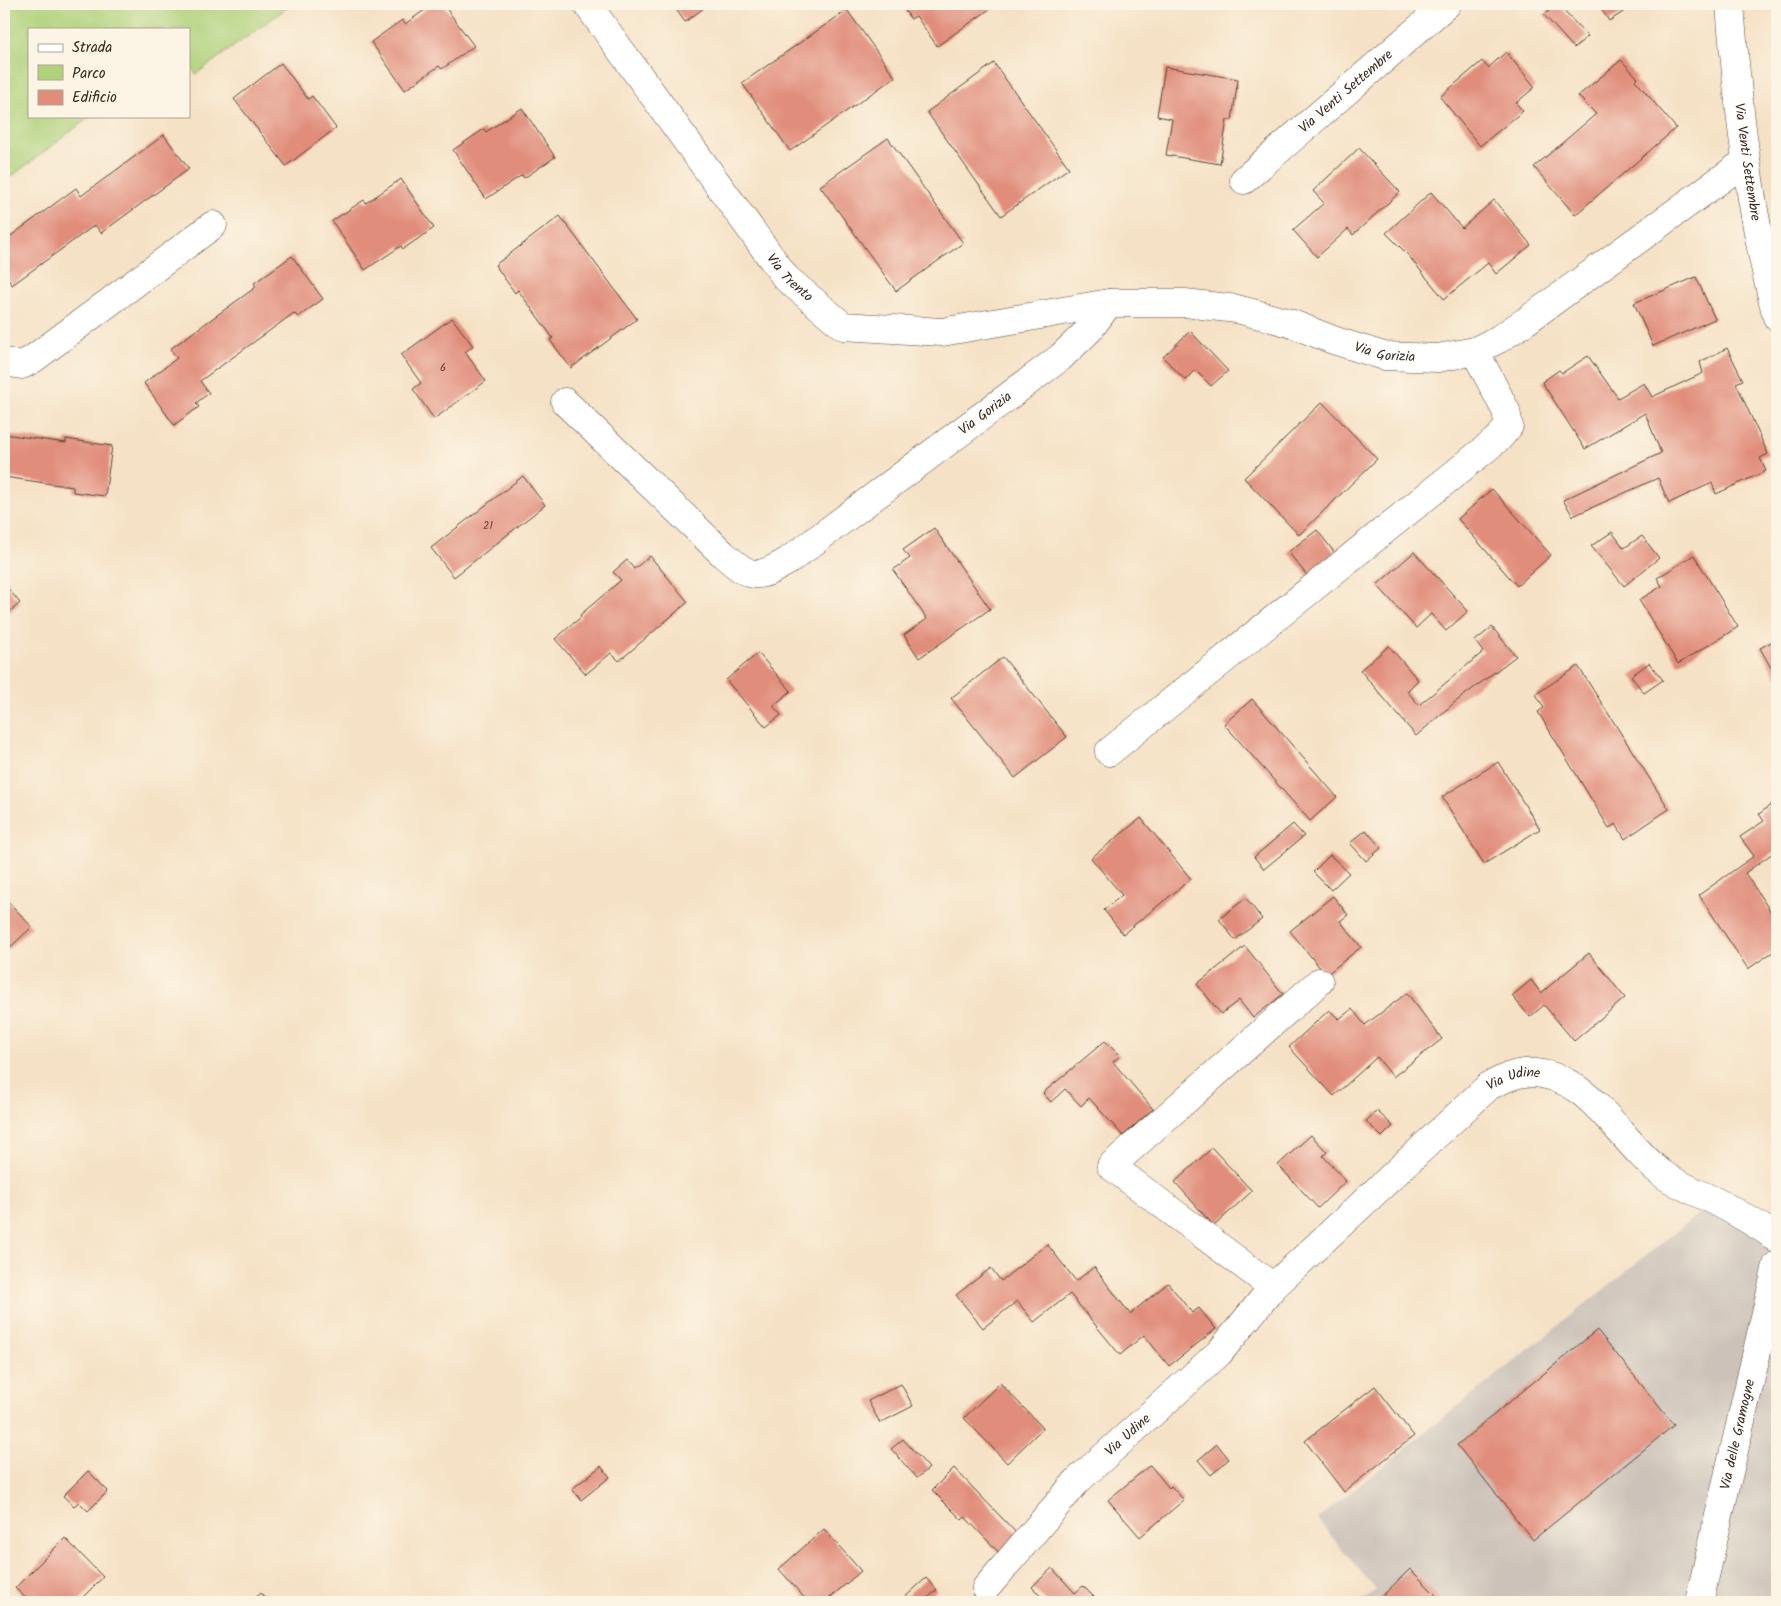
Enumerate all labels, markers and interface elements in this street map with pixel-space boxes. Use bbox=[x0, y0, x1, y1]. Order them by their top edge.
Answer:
legend bbox=[28, 28, 190, 118]
text: Strada bbox=[72, 36, 112, 60]
street label: Via Venti Settembre bbox=[1294, 44, 1399, 139]
text: Parco bbox=[72, 62, 106, 86]
text: Edificio bbox=[72, 86, 117, 110]
street label: Via Venti Settembre bbox=[1728, 102, 1767, 223]
street label: Via Trento bbox=[761, 249, 818, 307]
street label: Via Gorizia bbox=[1351, 336, 1416, 368]
house number: 6 bbox=[440, 359, 446, 377]
street label: Via Gorizia bbox=[954, 386, 1017, 441]
house number: 21 bbox=[483, 517, 493, 535]
street label: Via Udine bbox=[1483, 1062, 1542, 1097]
street label: Via delle Gramogne bbox=[1714, 1376, 1761, 1492]
street label: Via Udine bbox=[1100, 1408, 1156, 1462]

